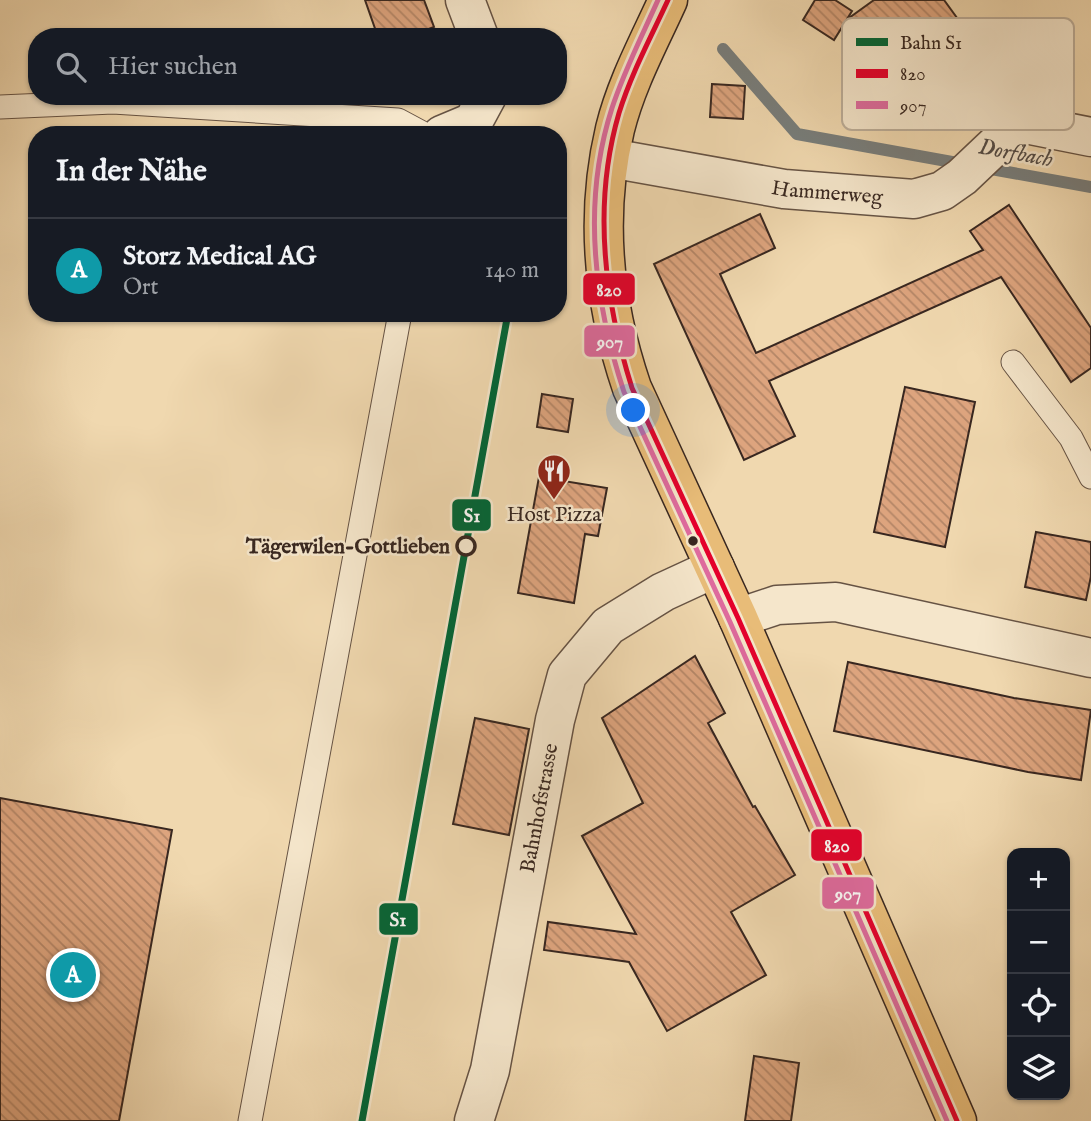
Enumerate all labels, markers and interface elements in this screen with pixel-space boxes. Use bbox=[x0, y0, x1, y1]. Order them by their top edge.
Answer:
legend bbox=[842, 18, 1074, 130]
search box bbox=[28, 28, 567, 105]
text: Bahn S1 bbox=[900, 32, 962, 56]
icon: search bbox=[52, 48, 90, 86]
text: Hier suchen bbox=[108, 50, 238, 83]
text: 820 bbox=[900, 63, 926, 87]
text: 907 bbox=[899, 95, 927, 119]
water label: Dorfbach bbox=[976, 133, 1056, 174]
text: In der Nähe bbox=[56, 153, 207, 191]
street label: Hammerweg bbox=[769, 175, 884, 212]
text: Storz Medical AG bbox=[123, 240, 316, 273]
text: A bbox=[71, 256, 87, 285]
text: 140 m bbox=[485, 256, 539, 285]
line badge: 820 bbox=[582, 272, 636, 306]
text: Ort bbox=[123, 273, 158, 302]
text: 820 bbox=[596, 279, 622, 303]
line badge: 907 bbox=[583, 324, 636, 358]
text: 907 bbox=[596, 331, 623, 355]
your location bbox=[616, 393, 650, 427]
restaurant icon: Host Pizza bbox=[535, 452, 573, 501]
line badge: S1 bbox=[451, 498, 492, 532]
place label: Host Pizza bbox=[507, 502, 602, 529]
text: S1 bbox=[464, 505, 480, 529]
place label: Tägerwilen-Gottlieben bbox=[245, 534, 450, 561]
unlabelled marker bbox=[686, 534, 700, 548]
marker: Tägerwilen-Gottlieben bbox=[456, 536, 476, 556]
street label: Bahnhofstrasse bbox=[515, 741, 565, 875]
line badge: 820 bbox=[810, 828, 863, 862]
text: 820 bbox=[824, 835, 850, 859]
map controls bbox=[1007, 848, 1070, 1100]
button: + bbox=[1007, 848, 1070, 911]
line badge: 907 bbox=[821, 876, 875, 910]
text: 907 bbox=[834, 883, 861, 907]
line badge: S1 bbox=[378, 902, 419, 936]
text: S1 bbox=[390, 909, 406, 933]
button: − bbox=[1007, 911, 1070, 974]
pin: A bbox=[50, 949, 96, 1001]
button: locate bbox=[1007, 974, 1070, 1037]
button: layers bbox=[1007, 1037, 1070, 1100]

